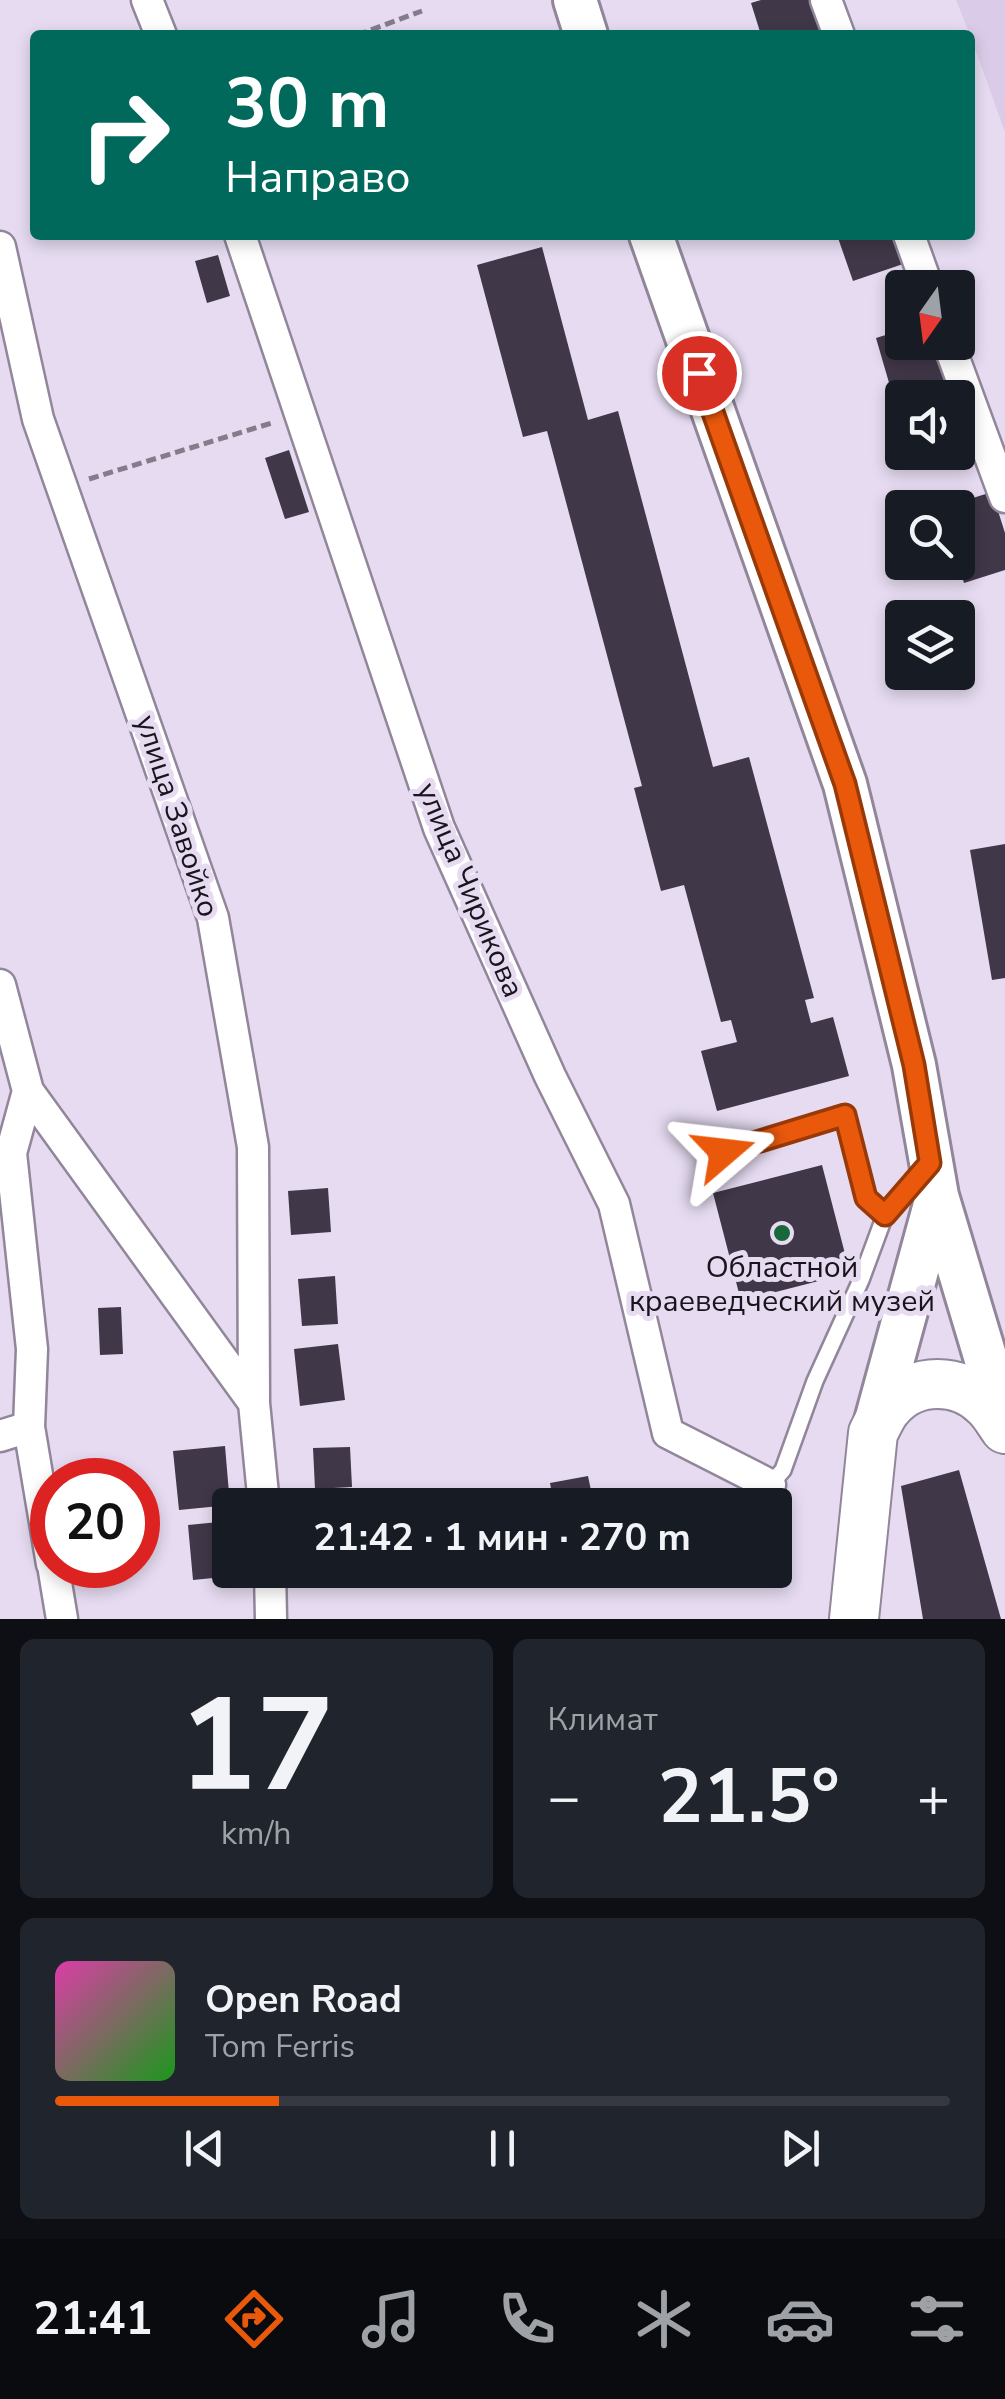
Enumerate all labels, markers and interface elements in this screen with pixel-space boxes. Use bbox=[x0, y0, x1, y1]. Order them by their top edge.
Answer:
text: 30 m bbox=[225, 56, 389, 152]
icon: right bbox=[60, 70, 190, 200]
text: Направо bbox=[225, 147, 411, 208]
north arrow bbox=[885, 270, 975, 360]
map controls bbox=[885, 270, 975, 690]
pin bbox=[657, 331, 742, 416]
icon: arrive bbox=[672, 346, 727, 401]
button: sound bbox=[885, 380, 975, 470]
button: search bbox=[885, 490, 975, 580]
button: layers bbox=[885, 600, 975, 690]
street label: улица Завойко bbox=[125, 710, 229, 922]
street label: улица Чирикова bbox=[406, 776, 534, 1004]
position arrow bbox=[672, 1100, 776, 1204]
marker: Областной краеведческий музей bbox=[771, 1222, 793, 1244]
place label: Областной краеведческий музей bbox=[629, 1247, 935, 1322]
speed limit sign: 20 bbox=[30, 1458, 160, 1588]
text: 21:42 · 1 мин · 270 m bbox=[313, 1512, 691, 1563]
text: 17 bbox=[178, 1658, 334, 1835]
text: Климат bbox=[548, 1698, 658, 1741]
text: 21.5° bbox=[658, 1746, 840, 1848]
text: − bbox=[548, 1760, 581, 1835]
text: + bbox=[917, 1760, 950, 1835]
text: km/h bbox=[221, 1812, 292, 1855]
text: Open Road bbox=[205, 1974, 402, 2025]
text: Tom Ferris bbox=[205, 2025, 355, 2068]
icon: previous bbox=[177, 2121, 232, 2176]
icon: pause bbox=[475, 2121, 530, 2176]
icon: next bbox=[773, 2121, 828, 2176]
icon: directions bbox=[219, 2284, 289, 2354]
icon: music bbox=[356, 2284, 426, 2354]
icon: phone bbox=[492, 2284, 562, 2354]
icon: climate bbox=[629, 2284, 699, 2354]
icon: car bbox=[765, 2284, 835, 2354]
icon: filters bbox=[902, 2284, 972, 2354]
text: 21:41 bbox=[33, 2289, 152, 2350]

